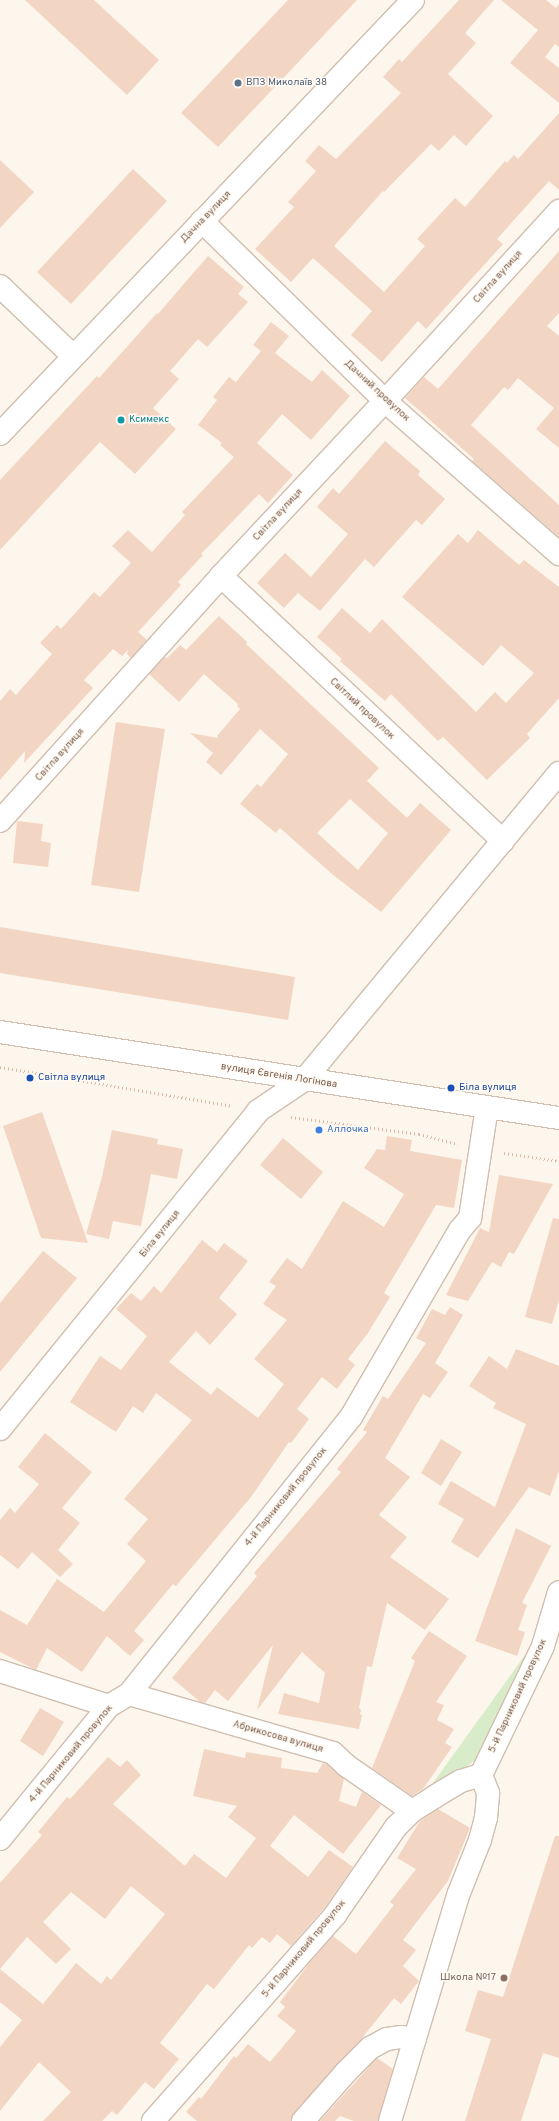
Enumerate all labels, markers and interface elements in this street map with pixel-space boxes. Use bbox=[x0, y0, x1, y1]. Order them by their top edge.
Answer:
place label: ВПЗ Миколаїв 38 bbox=[246, 77, 327, 89]
marker: ВПЗ Миколаїв 38 bbox=[233, 78, 243, 88]
street label: Дачна вулиця bbox=[178, 188, 234, 246]
street label: Світла вулиця bbox=[471, 248, 525, 306]
street label: Дачний провулок bbox=[342, 358, 412, 424]
place label: Ксимекс bbox=[129, 414, 169, 426]
marker: Ксимекс bbox=[116, 415, 126, 425]
street label: Світла вулиця bbox=[251, 486, 305, 544]
street label: Світлий провулок bbox=[327, 676, 397, 742]
street label: Світла вулиця bbox=[33, 726, 87, 784]
street label: вулиця Євгенія Логінова bbox=[220, 1061, 338, 1091]
place label: Світла вулиця bbox=[38, 1072, 105, 1084]
marker: Світла вулиця bbox=[25, 1073, 35, 1083]
place label: Біла вулиця bbox=[459, 1082, 516, 1094]
marker: Біла вулиця bbox=[446, 1083, 456, 1093]
place label: Аллочка bbox=[327, 1124, 369, 1136]
marker: Аллочка bbox=[314, 1125, 324, 1135]
street label: Біла вулиця bbox=[137, 1208, 183, 1260]
street label: 4-й Парниковий провулок bbox=[242, 1445, 330, 1549]
street label: 5-й Парниковий провулок bbox=[486, 1637, 550, 1755]
street label: 4-й Парниковий провулок bbox=[26, 1703, 116, 1805]
street label: Абрикосова вулиця bbox=[231, 1718, 325, 1756]
street label: 5-й Парниковий провулок bbox=[259, 1898, 349, 2000]
place label: Школа №17 bbox=[440, 1972, 496, 1984]
marker: Школа №17 bbox=[499, 1973, 509, 1983]

